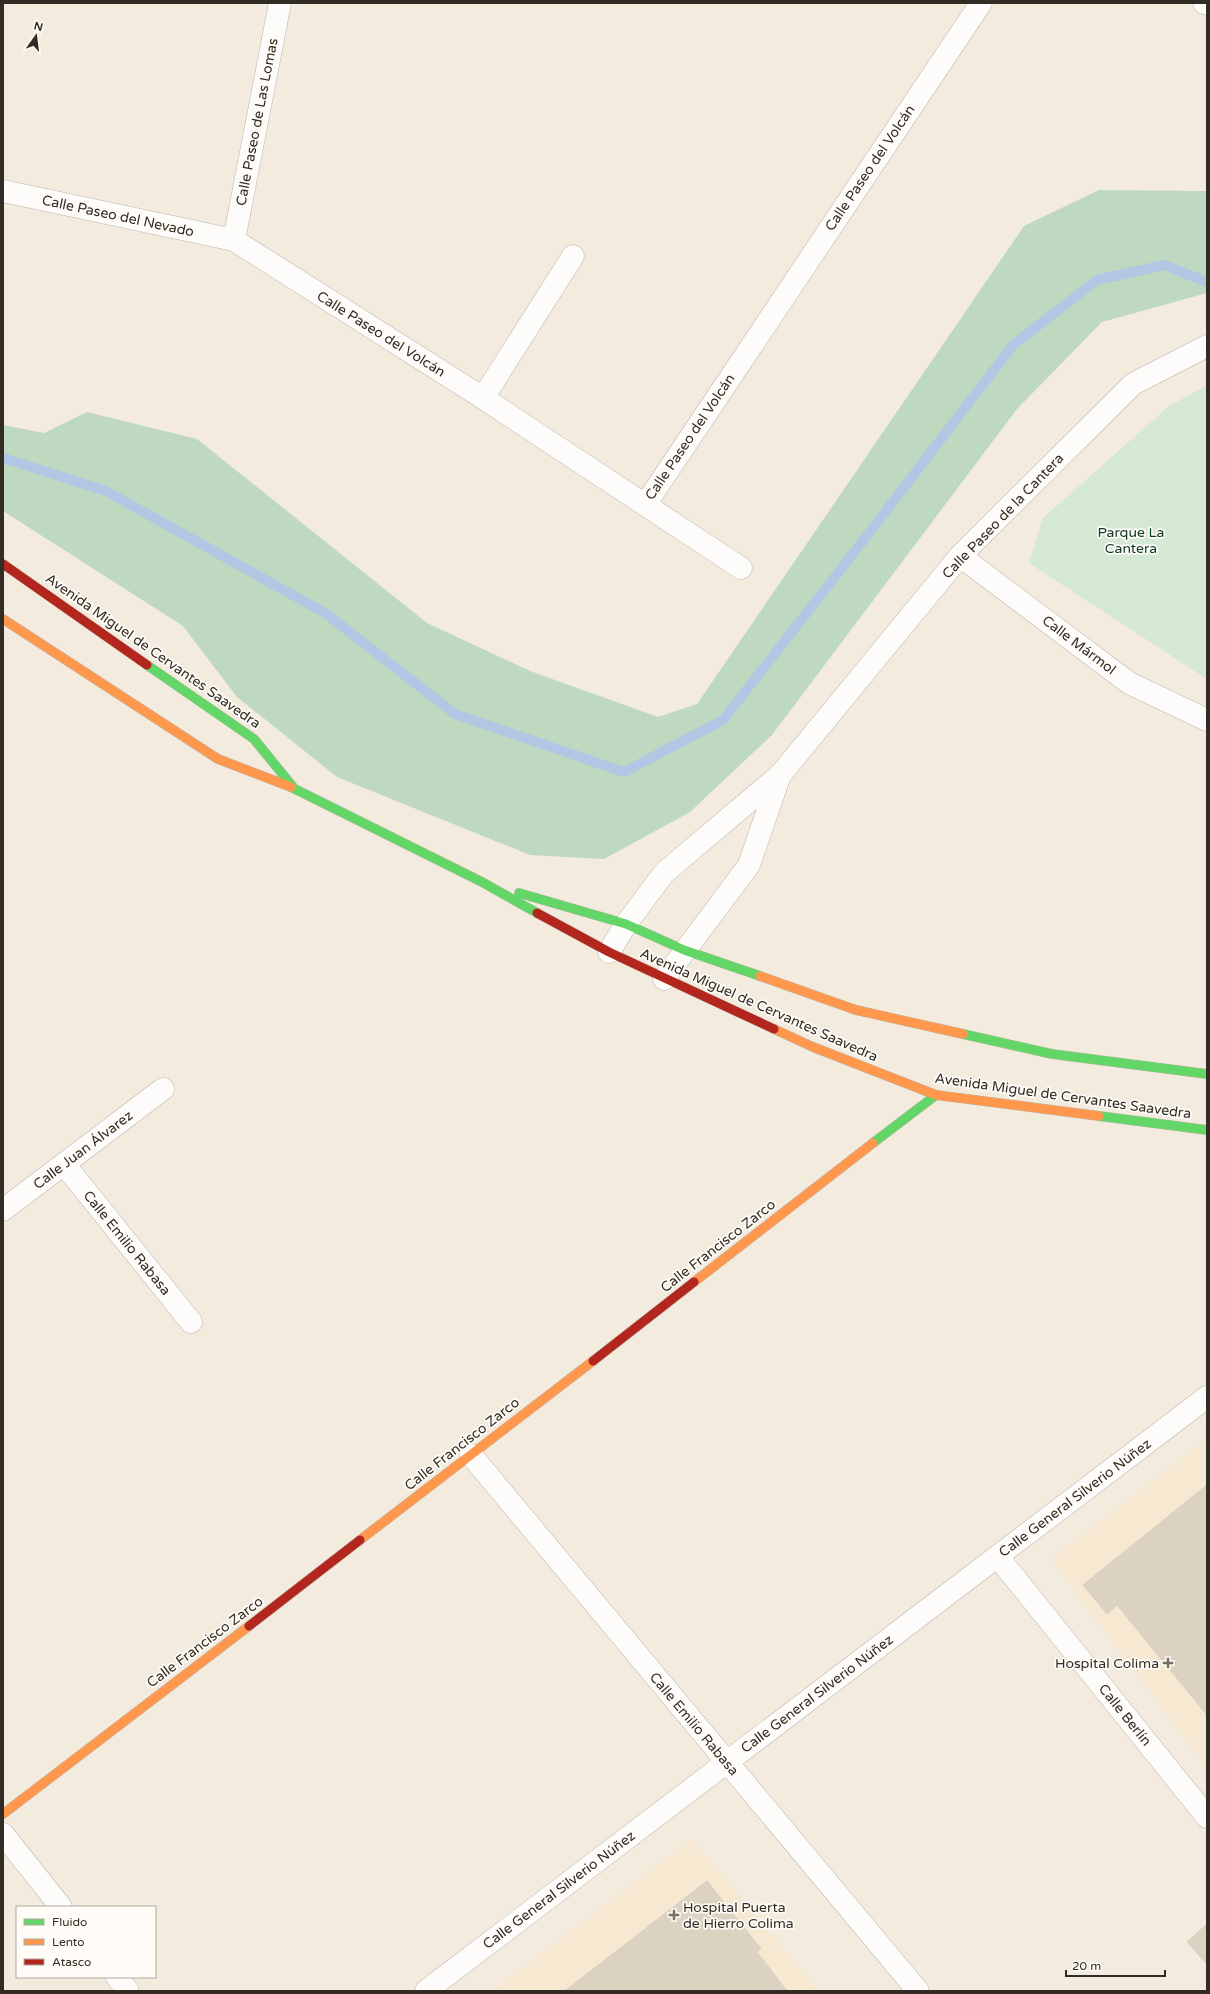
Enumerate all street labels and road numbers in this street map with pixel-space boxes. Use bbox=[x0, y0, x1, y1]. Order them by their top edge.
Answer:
street label: Calle Paseo de Las Lomas bbox=[232, 36, 282, 207]
street label: Calle Paseo del Volcán bbox=[821, 102, 919, 234]
street label: Calle Paseo del Nevado bbox=[40, 192, 196, 240]
street label: Calle Paseo del Volcán bbox=[314, 287, 448, 381]
street label: Calle Paseo del Volcán bbox=[641, 371, 739, 503]
street label: Calle Paseo de la Cantera bbox=[939, 450, 1067, 582]
street label: Avenida Miguel de Cervantes Saavedra bbox=[42, 570, 264, 732]
street label: Calle Mármol bbox=[1039, 612, 1119, 678]
street label: Avenida Miguel de Cervantes Saavedra bbox=[637, 945, 881, 1065]
street label: Avenida Miguel de Cervantes Saavedra bbox=[934, 1070, 1192, 1122]
street label: Calle Juan Álvarez bbox=[30, 1107, 136, 1193]
street label: Calle Emilio Rabasa bbox=[80, 1187, 174, 1299]
street label: Calle Francisco Zarco bbox=[657, 1196, 779, 1296]
street label: Calle Francisco Zarco bbox=[401, 1394, 523, 1494]
street label: Calle General Silverio Núñez bbox=[996, 1435, 1154, 1561]
street label: Calle Francisco Zarco bbox=[144, 1593, 266, 1691]
street label: Calle General Silverio Núñez bbox=[738, 1631, 896, 1757]
street label: Calle Emilio Rabasa bbox=[646, 1669, 742, 1779]
street label: Calle Berlín bbox=[1095, 1681, 1155, 1749]
street label: Calle General Silverio Núñez bbox=[480, 1827, 638, 1953]

